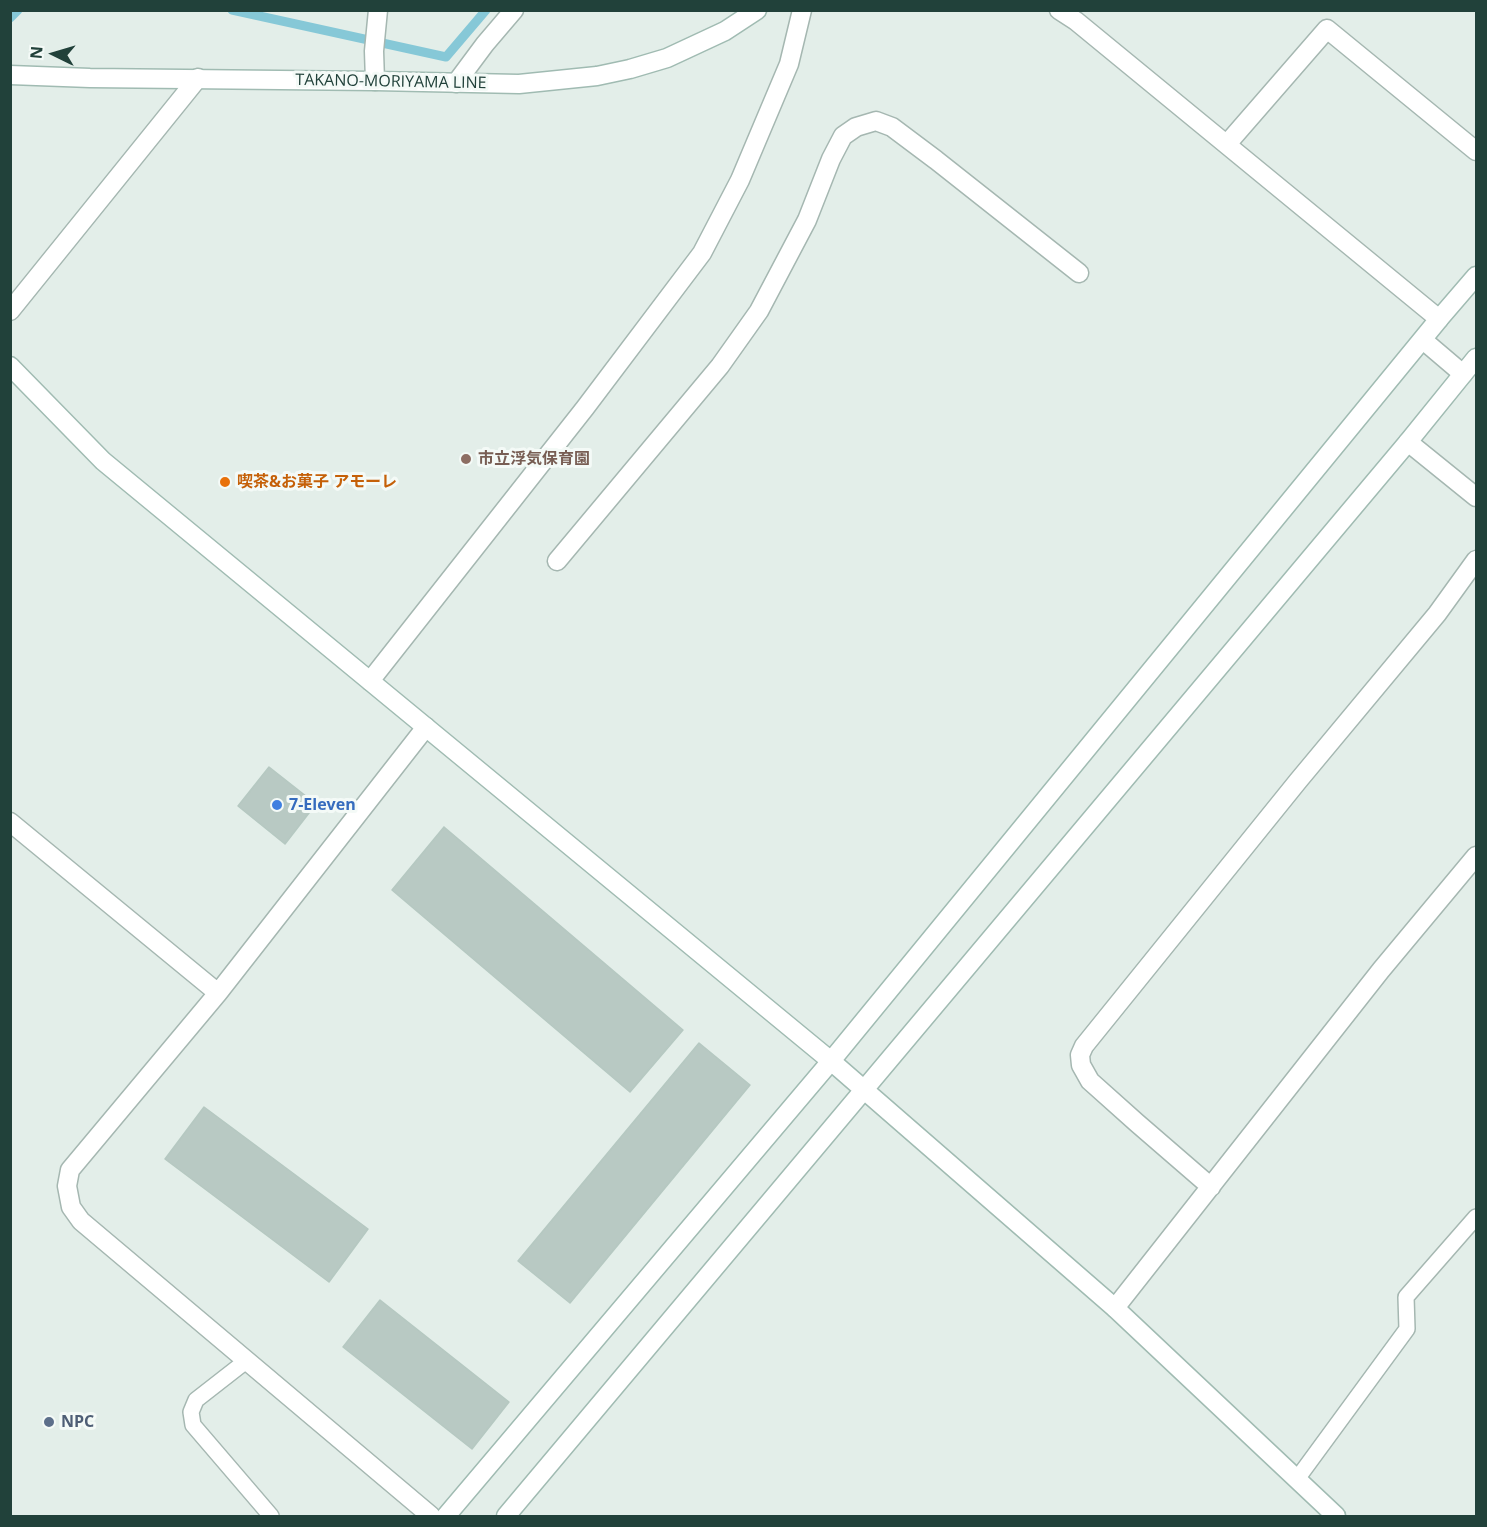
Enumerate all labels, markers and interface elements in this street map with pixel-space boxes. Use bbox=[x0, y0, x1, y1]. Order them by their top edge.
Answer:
north arrow bbox=[24, 24, 84, 84]
text: N bbox=[25, 45, 48, 60]
street label: TAKANO-MORIYAMA LINE bbox=[295, 71, 487, 93]
place label: 市立浮気保育園 bbox=[478, 449, 590, 469]
marker: 市立浮気保育園 bbox=[459, 452, 473, 466]
place label: 喫茶&お菓子 アモーレ bbox=[237, 472, 397, 492]
marker: 喫茶&お菓子 アモーレ bbox=[218, 475, 232, 489]
place label: 7-Eleven bbox=[289, 795, 356, 815]
marker: 7-Eleven bbox=[270, 798, 284, 812]
place label: NPC bbox=[61, 1412, 94, 1432]
marker: NPC bbox=[42, 1415, 56, 1429]

